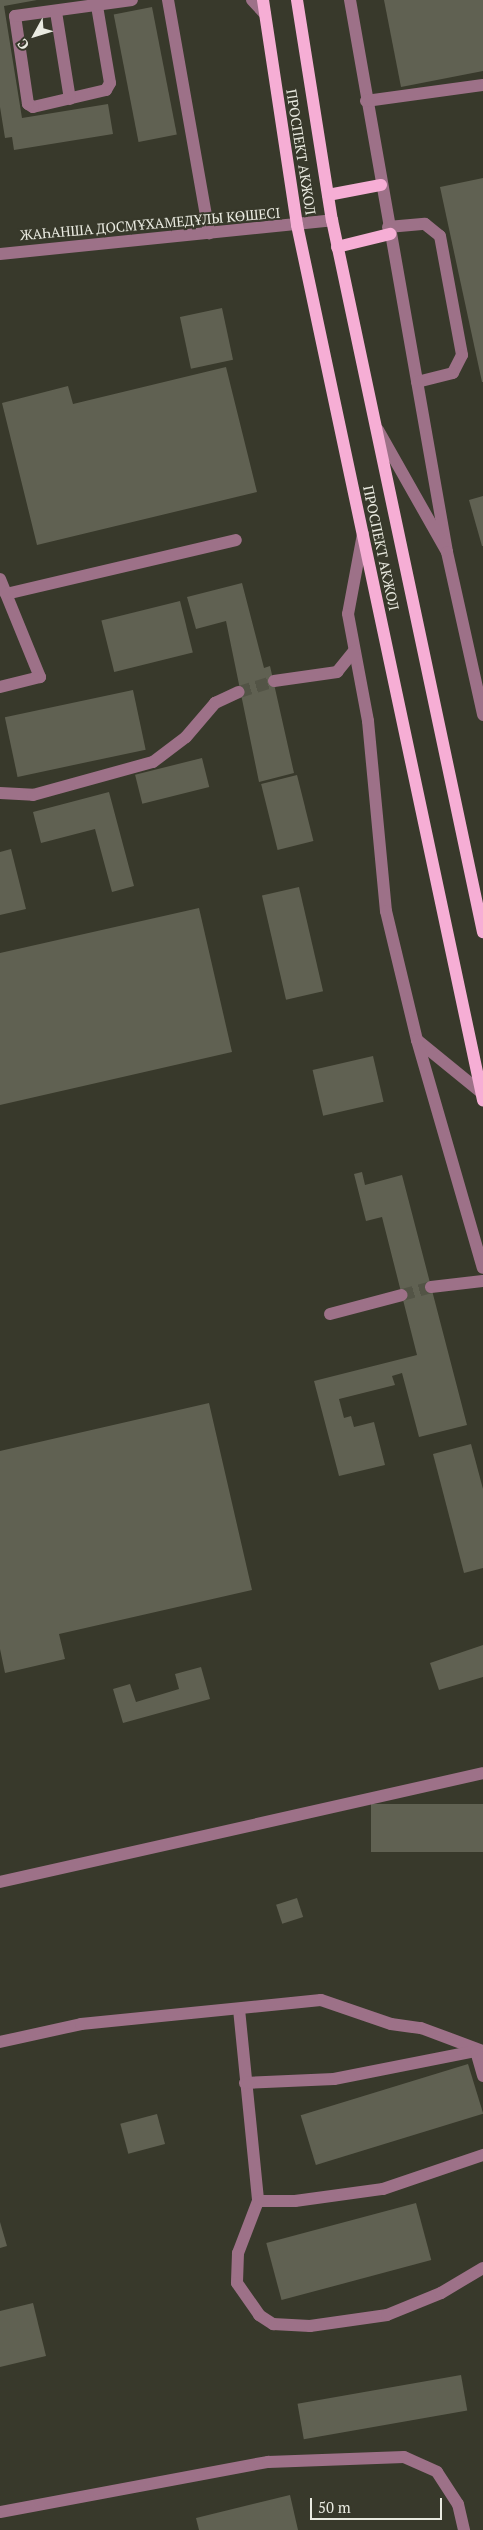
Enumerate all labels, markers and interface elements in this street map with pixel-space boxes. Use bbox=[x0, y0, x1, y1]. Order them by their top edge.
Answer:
north arrow bbox=[10, 10, 60, 60]
text: С bbox=[13, 35, 33, 54]
street label: ПРОСПЕКТ АКЖОЛ bbox=[283, 88, 319, 216]
street label: ЖАҺАНША ДОСМҰХАМЕДҰЛЫ КӨШЕСІ bbox=[19, 204, 281, 244]
street label: ПРОСПЕКТ АКЖОЛ bbox=[360, 484, 402, 612]
scale bar bbox=[313, 2488, 446, 2520]
text: 50 m bbox=[318, 2497, 351, 2517]

